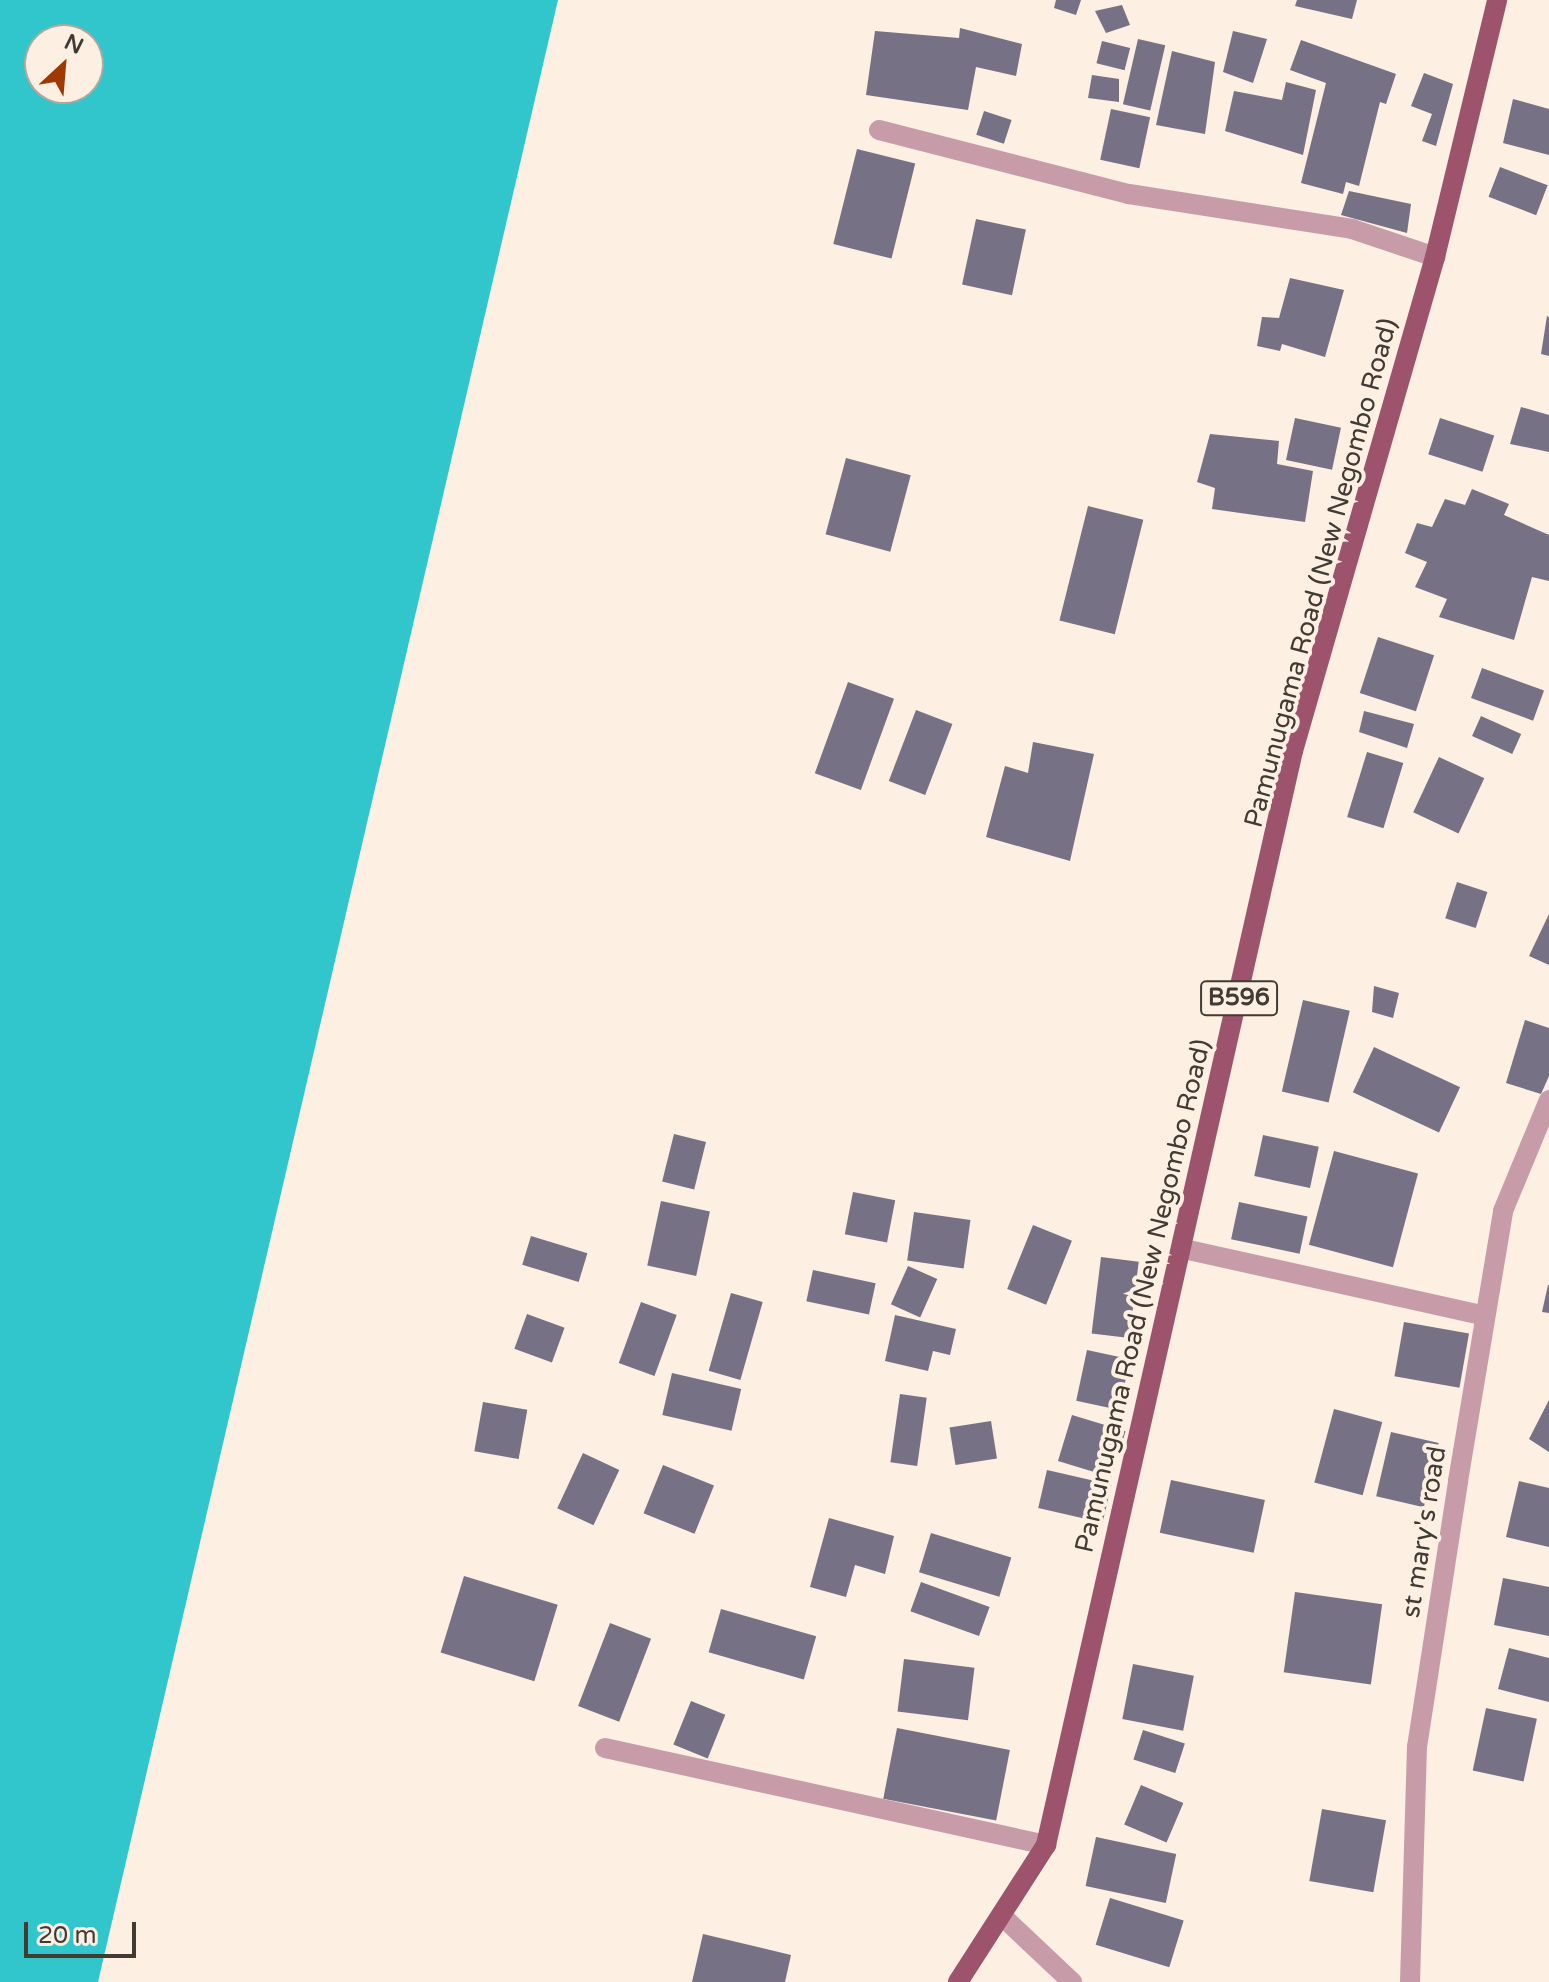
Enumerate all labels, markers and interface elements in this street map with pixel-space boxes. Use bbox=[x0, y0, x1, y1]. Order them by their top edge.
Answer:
north arrow bbox=[24, 24, 104, 104]
text: N bbox=[60, 29, 87, 60]
street label: Pamunugama Road (New Negombo Road) bbox=[1238, 315, 1404, 831]
road number: B596 bbox=[1199, 978, 1279, 1018]
street label: Pamunugama Road (New Negombo Road) bbox=[1069, 1036, 1217, 1556]
street label: st mary's road bbox=[1395, 1444, 1453, 1620]
scale bar bbox=[28, 1906, 140, 1956]
text: 20 m bbox=[38, 1921, 96, 1950]

